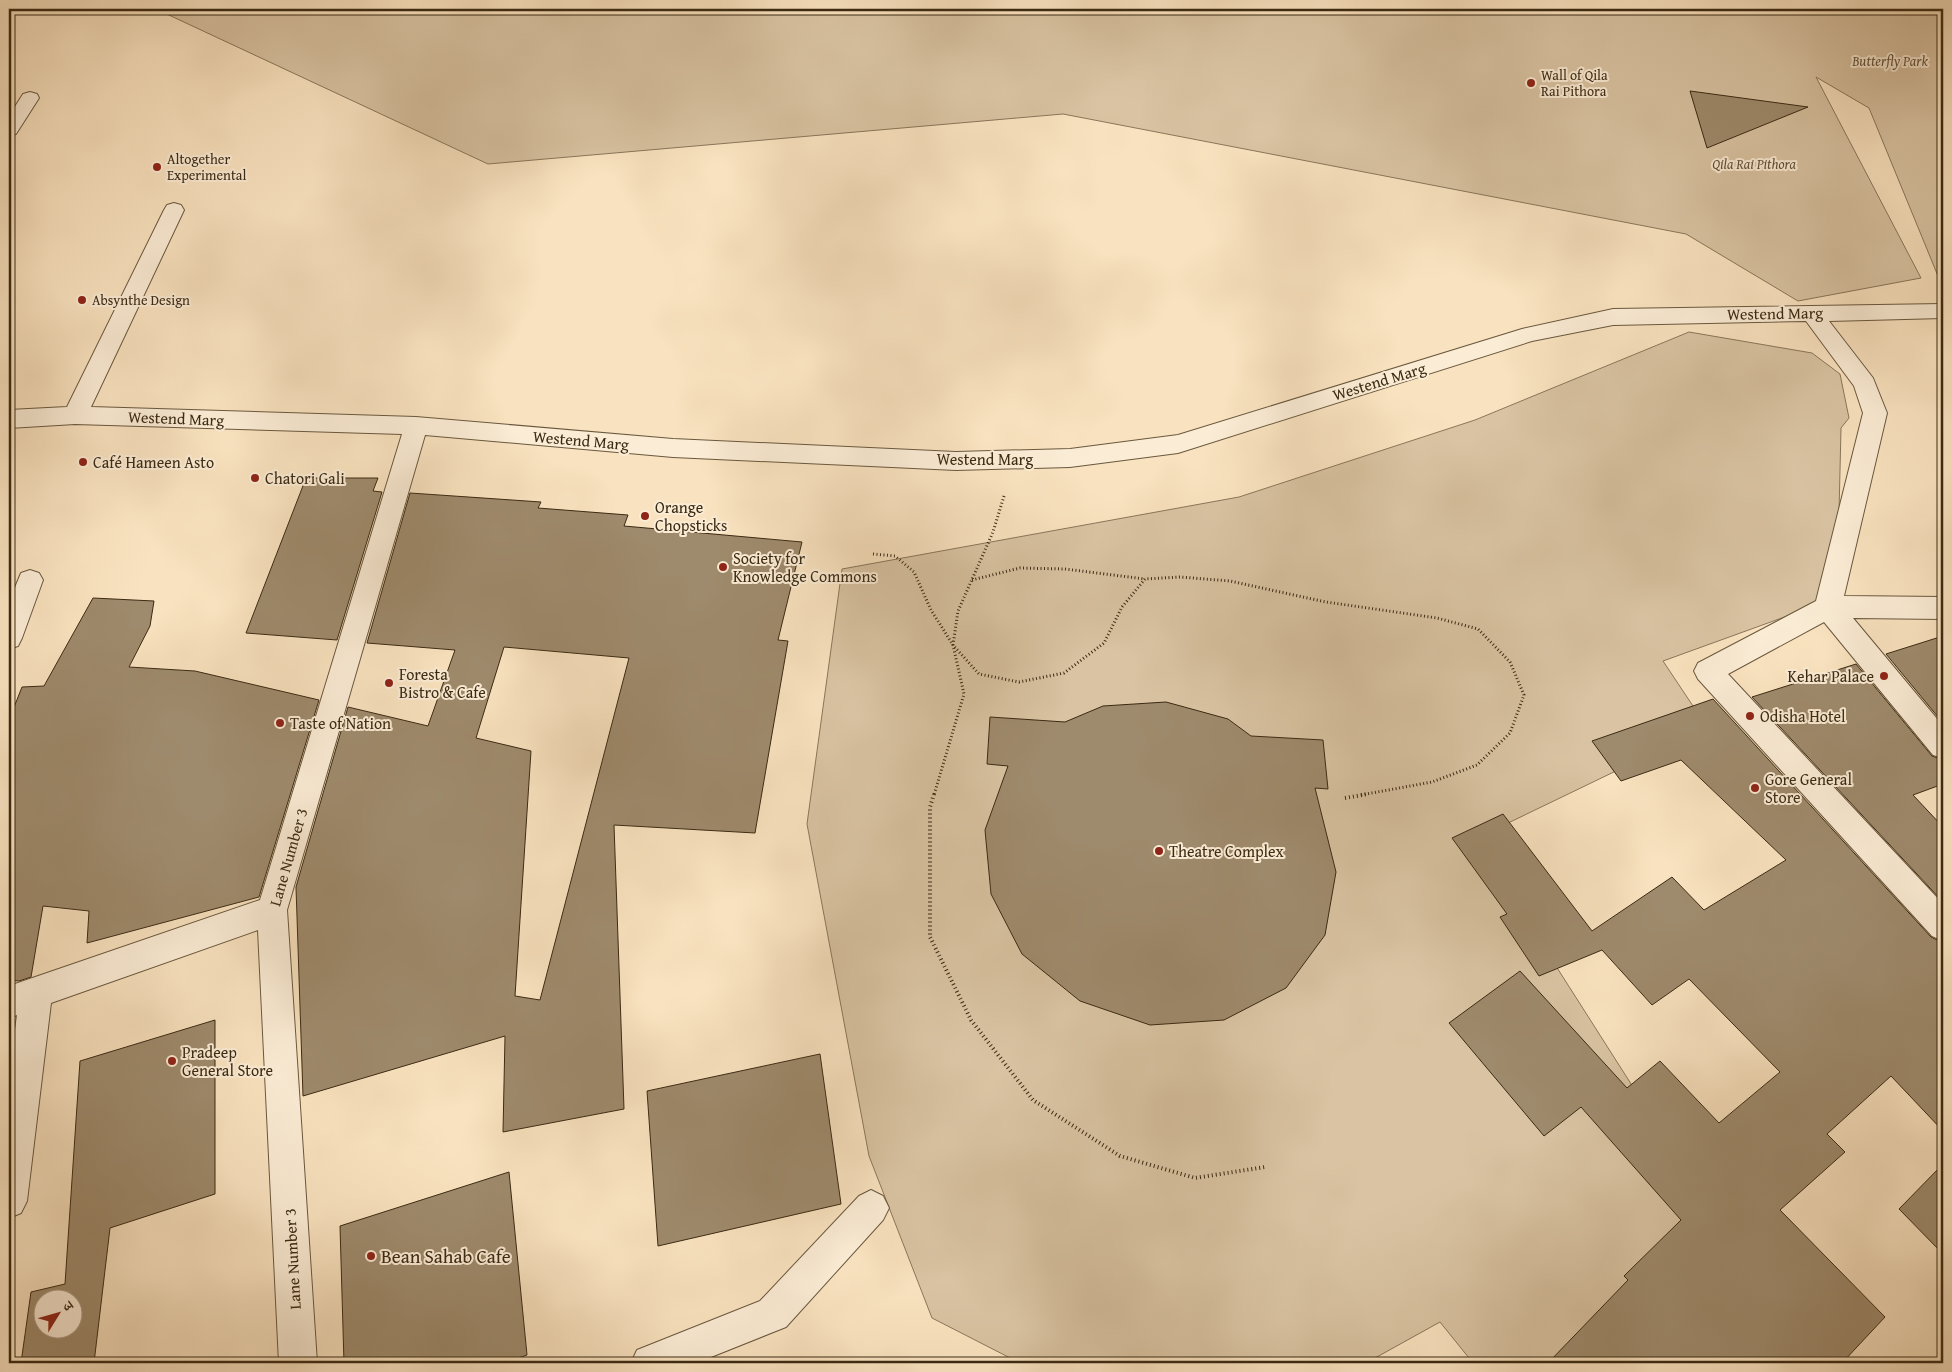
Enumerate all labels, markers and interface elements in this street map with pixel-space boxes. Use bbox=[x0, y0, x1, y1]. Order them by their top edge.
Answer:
park label: Butterfly Park bbox=[1851, 51, 1928, 71]
place label: Wall of Qila Rai Pithora bbox=[1541, 65, 1608, 101]
marker: Wall of Qila Rai Pithora bbox=[1525, 77, 1537, 89]
place label: Altogether Experimental bbox=[167, 149, 246, 185]
park label: Qila Rai Pithora bbox=[1712, 154, 1796, 174]
marker: Altogether Experimental bbox=[151, 161, 163, 173]
place label: Absynthe Design bbox=[92, 290, 190, 310]
marker: Absynthe Design bbox=[76, 294, 88, 306]
street label: Westend Marg bbox=[1727, 300, 1823, 326]
street label: Westend Marg bbox=[1329, 355, 1429, 407]
street label: Westend Marg bbox=[127, 404, 225, 432]
street label: Westend Marg bbox=[532, 424, 630, 456]
street label: Westend Marg bbox=[937, 447, 1033, 471]
place label: Café Hameen Asto bbox=[93, 450, 214, 474]
marker: Café Hameen Asto bbox=[77, 456, 89, 468]
place label: Chatori Gali bbox=[265, 466, 345, 490]
marker: Chatori Gali bbox=[249, 472, 261, 484]
place label: Orange Chopsticks bbox=[655, 495, 727, 537]
marker: Orange Chopsticks bbox=[639, 510, 651, 522]
place label: Society for Knowledge Commons bbox=[733, 546, 877, 588]
marker: Society for Knowledge Commons bbox=[717, 561, 729, 573]
place label: Foresta Bistro & Cafe bbox=[399, 662, 486, 704]
place label: Kehar Palace bbox=[1788, 664, 1874, 688]
marker: Kehar Palace bbox=[1878, 670, 1890, 682]
marker: Foresta Bistro & Cafe bbox=[383, 677, 395, 689]
place label: Odisha Hotel bbox=[1760, 704, 1846, 728]
marker: Odisha Hotel bbox=[1744, 710, 1756, 722]
place label: Taste of Nation bbox=[290, 711, 391, 735]
marker: Taste of Nation bbox=[274, 717, 286, 729]
place label: Gore General Store bbox=[1765, 767, 1852, 809]
marker: Gore General Store bbox=[1749, 782, 1761, 794]
street label: Lane Number 3 bbox=[263, 805, 313, 909]
place label: Theatre Complex bbox=[1169, 839, 1284, 863]
marker: Theatre Complex bbox=[1153, 845, 1165, 857]
place label: Pradeep General Store bbox=[182, 1040, 273, 1082]
marker: Pradeep General Store bbox=[166, 1055, 178, 1067]
street label: Lane Number 3 bbox=[277, 1208, 307, 1310]
place label: Bean Sahab Cafe bbox=[381, 1242, 511, 1270]
marker: Bean Sahab Cafe bbox=[365, 1250, 377, 1262]
north arrow bbox=[32, 1290, 82, 1340]
text: उ bbox=[58, 1297, 79, 1316]

